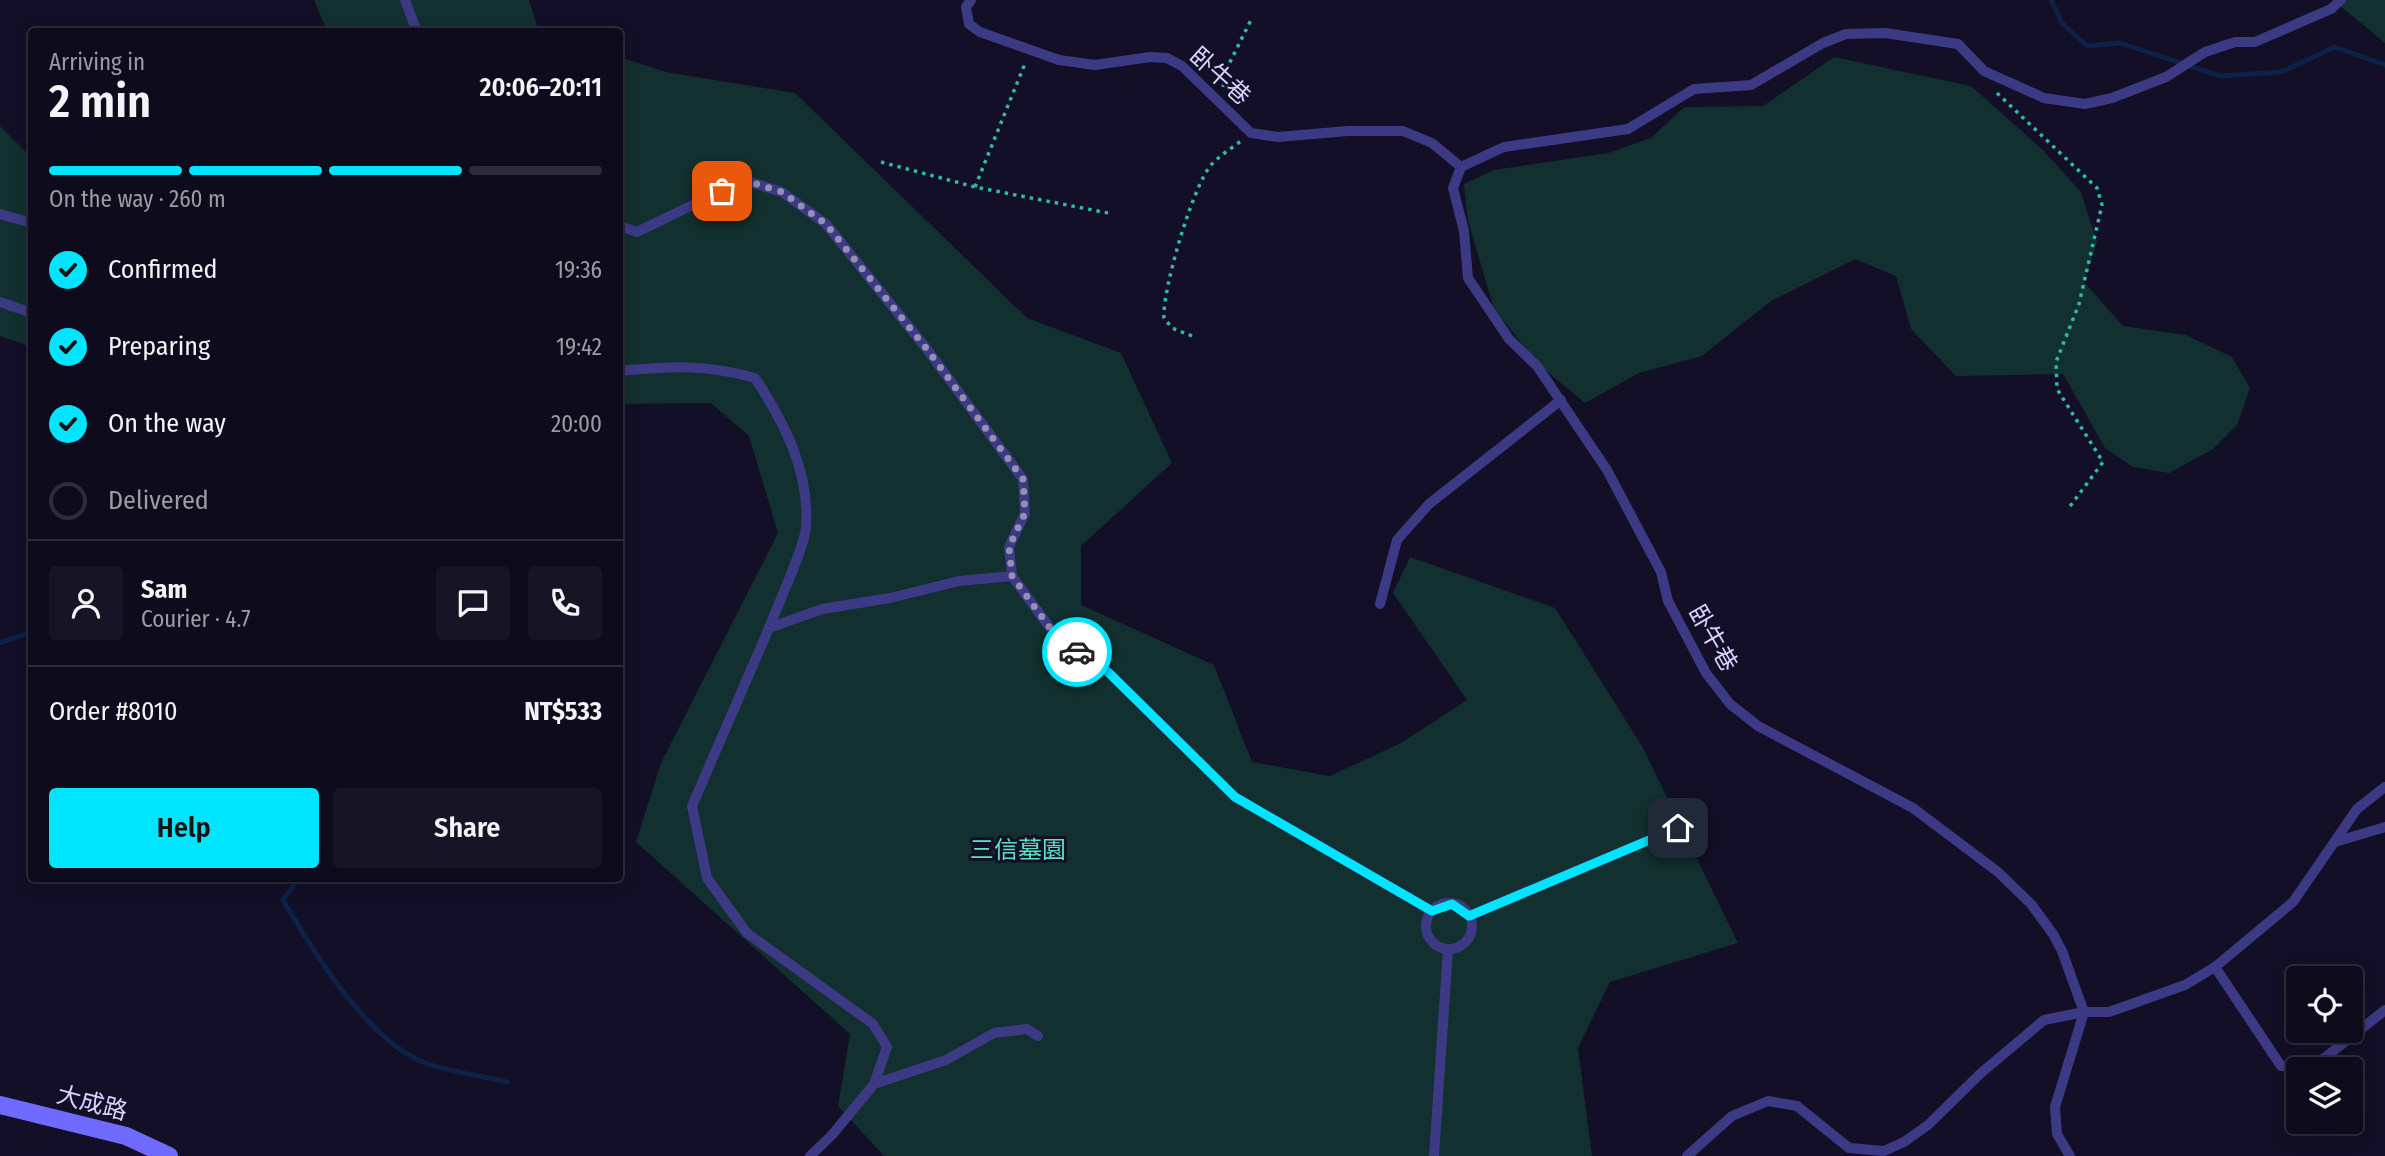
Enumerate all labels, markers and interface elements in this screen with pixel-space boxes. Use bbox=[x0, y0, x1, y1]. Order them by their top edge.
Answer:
street label: 卧牛巷 bbox=[1184, 42, 1256, 110]
text: Arriving in bbox=[49, 48, 145, 76]
text: 20:06–20:11 bbox=[480, 72, 602, 103]
text: 2 min bbox=[49, 74, 151, 129]
pin bbox=[692, 161, 752, 221]
icon: bag bbox=[703, 172, 741, 210]
text: On the way · 260 m bbox=[49, 185, 226, 213]
icon: check bbox=[49, 251, 87, 289]
text: Confirmed bbox=[108, 254, 218, 285]
text: 19:36 bbox=[555, 256, 602, 284]
icon: check bbox=[49, 328, 87, 366]
text: Preparing bbox=[108, 331, 210, 362]
text: 19:42 bbox=[556, 333, 602, 361]
icon: check bbox=[49, 405, 87, 443]
text: On the way bbox=[108, 408, 226, 439]
text: 20:00 bbox=[551, 410, 602, 438]
text: Delivered bbox=[108, 485, 209, 516]
button: person bbox=[49, 566, 123, 640]
button: chat bbox=[436, 566, 510, 640]
button: phone bbox=[528, 566, 602, 640]
text: Sam bbox=[141, 574, 187, 605]
street label: 卧牛巷 bbox=[1683, 600, 1743, 676]
text: Courier · 4.7 bbox=[141, 605, 251, 633]
courier bbox=[1042, 617, 1112, 687]
icon: car bbox=[1058, 633, 1096, 671]
text: Order #8010 bbox=[49, 696, 178, 727]
text: NT$533 bbox=[524, 696, 602, 727]
button: Help bbox=[49, 788, 319, 868]
button: Share bbox=[333, 788, 602, 868]
pin bbox=[1648, 798, 1708, 858]
icon: home bbox=[1659, 809, 1697, 847]
park label: 三信墓園 bbox=[970, 836, 1066, 864]
map controls bbox=[2286, 966, 2363, 1134]
button: locate bbox=[2286, 966, 2363, 1043]
button: layers bbox=[2286, 1057, 2363, 1134]
street label: 大成路 bbox=[54, 1080, 130, 1126]

